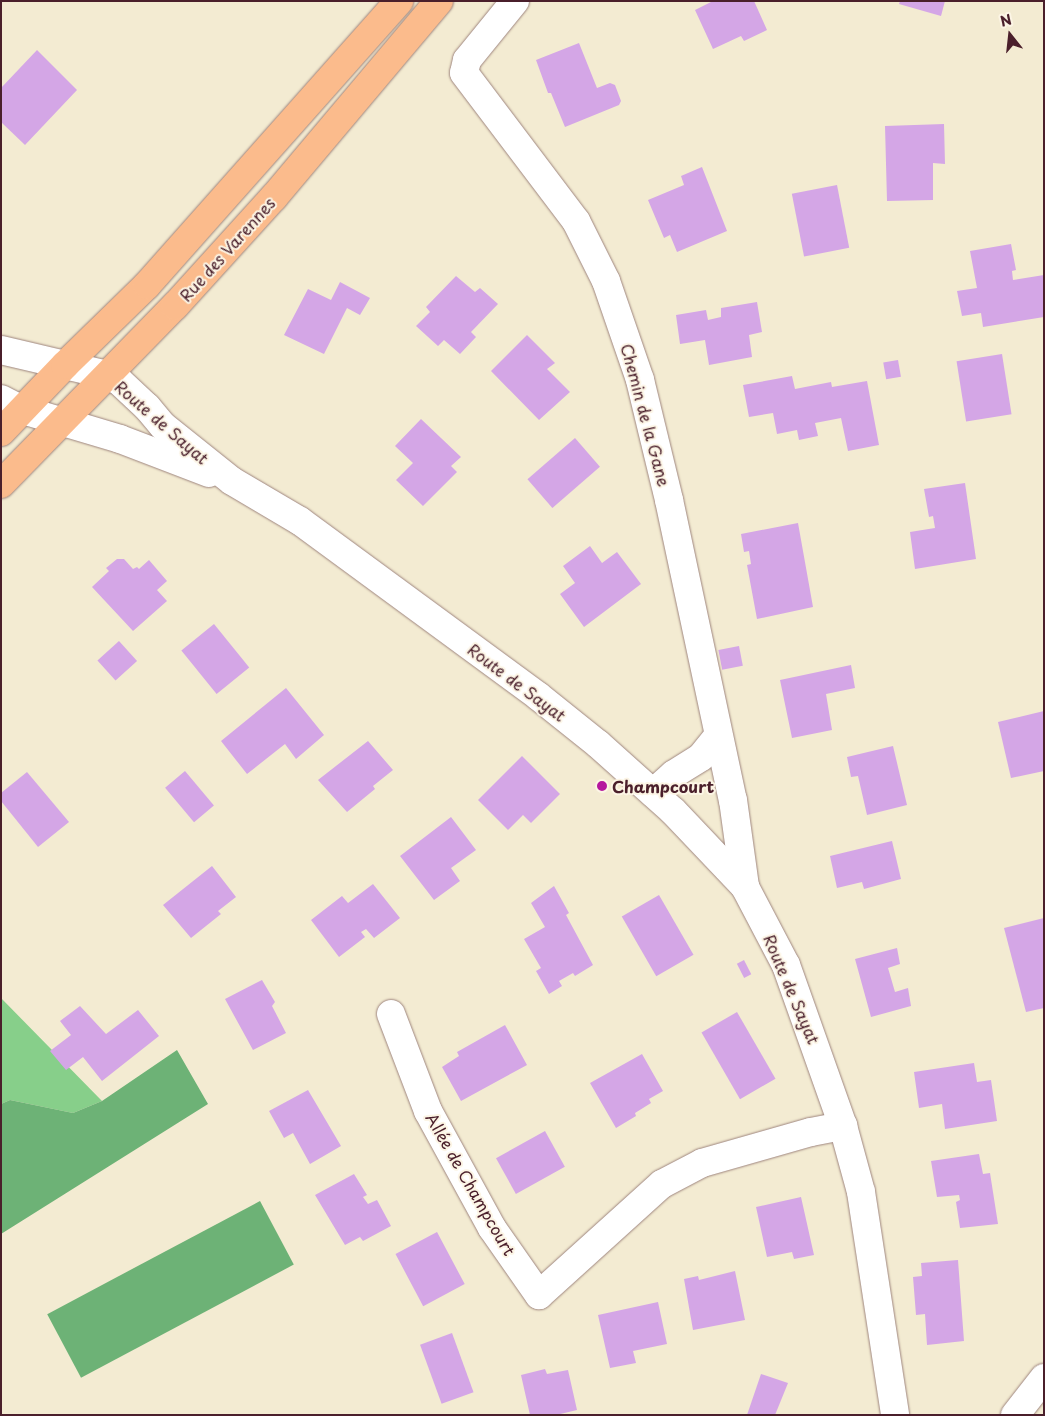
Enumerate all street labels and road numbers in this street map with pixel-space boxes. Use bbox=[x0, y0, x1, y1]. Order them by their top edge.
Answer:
street label: Rue des Varennes bbox=[174, 192, 280, 306]
street label: Chemin de la Gane bbox=[618, 341, 674, 489]
street label: Route de Sayat bbox=[112, 376, 212, 468]
street label: Route de Sayat bbox=[465, 639, 569, 725]
street label: Route de Sayat bbox=[760, 932, 824, 1046]
street label: Allée de Champcourt bbox=[422, 1108, 520, 1260]

